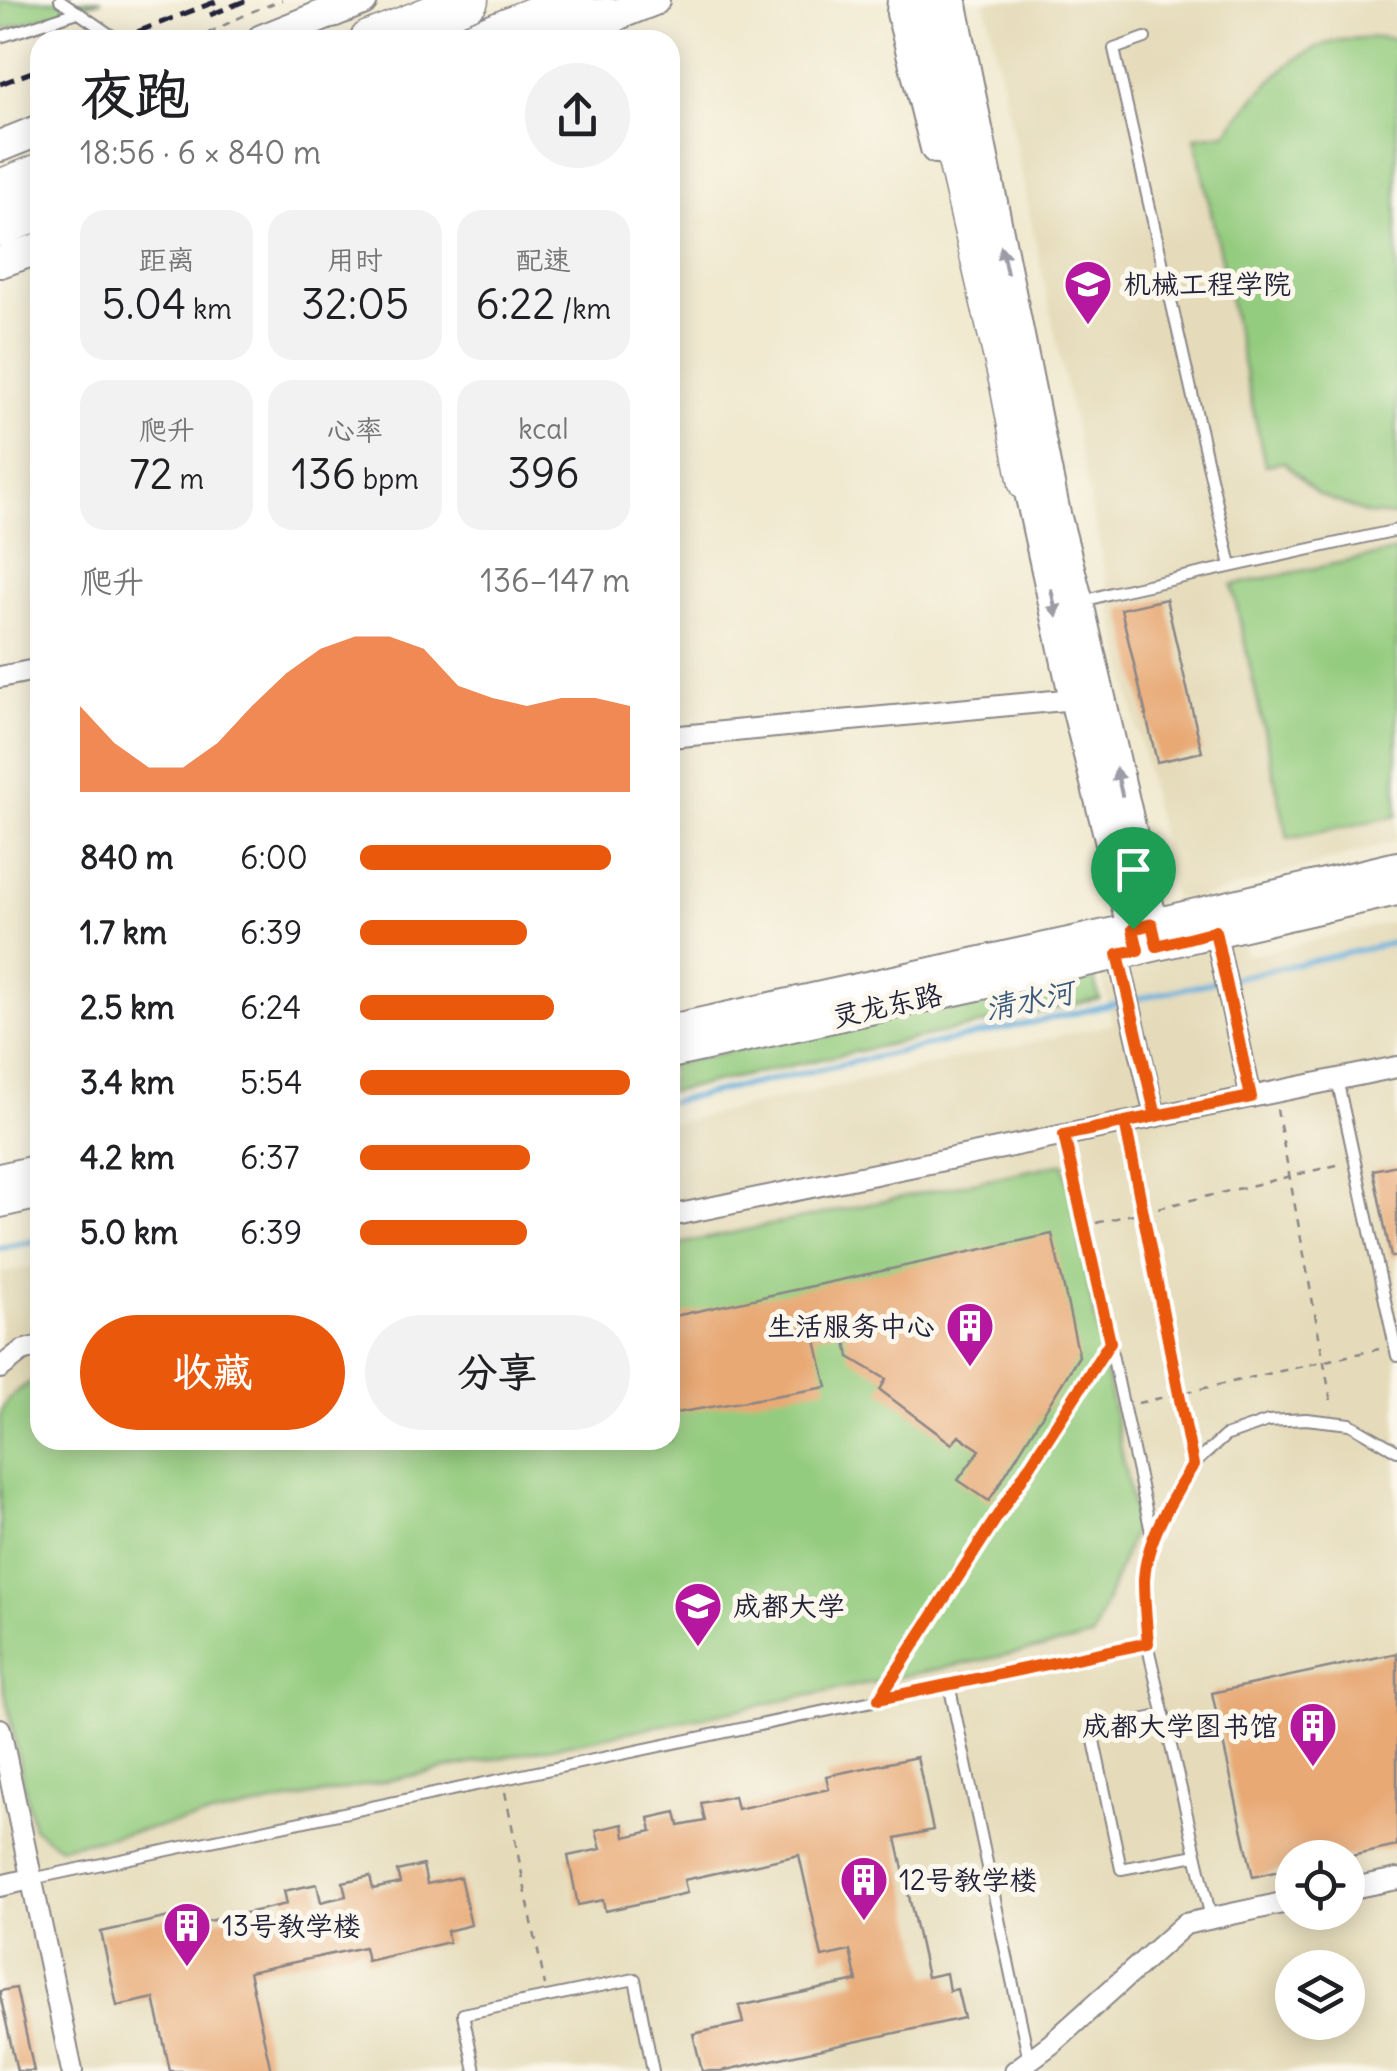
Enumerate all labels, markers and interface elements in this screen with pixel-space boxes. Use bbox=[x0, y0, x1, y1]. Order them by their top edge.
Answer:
text: 夜跑 bbox=[80, 60, 190, 129]
button: share bbox=[525, 63, 630, 168]
text: 18:56 · 6 × 840 m bbox=[80, 132, 321, 173]
text: 距离 bbox=[139, 242, 195, 278]
text: 用时 bbox=[327, 242, 383, 278]
text: 配速 bbox=[515, 242, 571, 278]
one-way arrow bbox=[996, 244, 1012, 275]
school or university icon: 机械工程学院 bbox=[1062, 258, 1114, 326]
place label: 机械工程学院 bbox=[1123, 266, 1291, 302]
text: 5.04 bbox=[102, 278, 186, 330]
text: 32:05 bbox=[301, 278, 409, 330]
text: 6:22 bbox=[476, 278, 555, 330]
text: km bbox=[186, 291, 232, 327]
text: /km bbox=[555, 291, 611, 327]
text: kcal bbox=[518, 411, 569, 447]
text: 爬升 bbox=[139, 412, 195, 448]
text: 心率 bbox=[327, 412, 383, 448]
text: 396 bbox=[507, 447, 579, 499]
text: 72 bbox=[129, 448, 173, 500]
text: 136 bbox=[291, 448, 356, 500]
text: m bbox=[173, 461, 204, 497]
text: bpm bbox=[356, 461, 419, 497]
text: 136–147 m bbox=[480, 560, 630, 601]
text: 爬升 bbox=[80, 561, 144, 602]
one-way arrow bbox=[1047, 588, 1062, 619]
one-way arrow bbox=[1111, 766, 1127, 797]
pin bbox=[1091, 827, 1176, 930]
text: 840 m bbox=[80, 837, 174, 878]
text: 6:00 bbox=[240, 837, 308, 878]
icon: arrive bbox=[1106, 842, 1161, 897]
text: 1.7 km bbox=[80, 912, 167, 953]
text: 6:39 bbox=[240, 912, 302, 953]
water label: 清水河 bbox=[981, 971, 1082, 1028]
street label: 灵龙东路 bbox=[828, 976, 946, 1034]
text: 2.5 km bbox=[80, 987, 175, 1028]
text: 6:24 bbox=[240, 987, 301, 1028]
text: 3.4 km bbox=[80, 1062, 175, 1103]
text: 5:54 bbox=[240, 1062, 303, 1103]
text: 4.2 km bbox=[80, 1137, 175, 1178]
text: 6:37 bbox=[240, 1137, 300, 1178]
text: 5.0 km bbox=[80, 1212, 178, 1253]
text: 6:39 bbox=[240, 1212, 302, 1253]
building icon: 生活服务中心 bbox=[944, 1300, 996, 1368]
place label: 生活服务中心 bbox=[767, 1308, 935, 1344]
button: 收藏 bbox=[80, 1315, 345, 1430]
button: 分享 bbox=[365, 1315, 630, 1430]
school or university icon: 成都大学 bbox=[672, 1580, 724, 1648]
place label: 成都大学 bbox=[733, 1588, 845, 1624]
building icon: 成都大学图书馆 bbox=[1287, 1700, 1339, 1768]
place label: 成都大学图书馆 bbox=[1082, 1708, 1278, 1744]
map controls bbox=[1275, 1840, 1365, 2040]
button: locate bbox=[1275, 1840, 1365, 1930]
building icon: 12号教学楼 bbox=[838, 1854, 890, 1922]
place label: 12号教学楼 bbox=[899, 1862, 1037, 1898]
building icon: 13号教学楼 bbox=[161, 1900, 213, 1968]
place label: 13号教学楼 bbox=[222, 1908, 361, 1944]
button: layers bbox=[1275, 1950, 1365, 2040]

